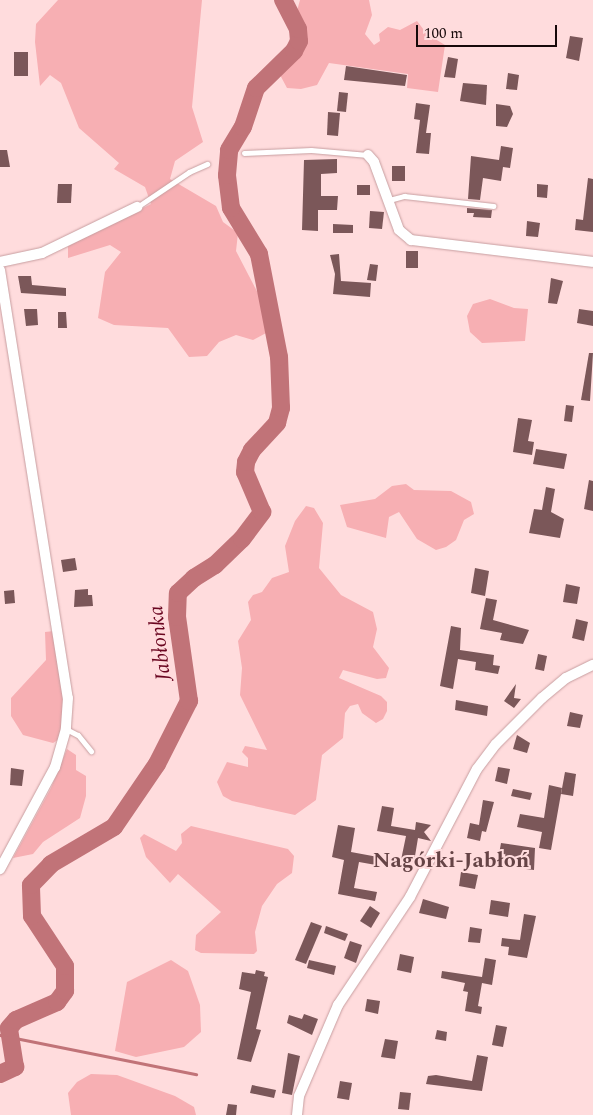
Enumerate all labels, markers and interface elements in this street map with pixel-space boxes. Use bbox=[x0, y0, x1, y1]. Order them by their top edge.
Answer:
scale bar bbox=[418, 15, 559, 47]
text: 100 m bbox=[424, 22, 463, 45]
water label: Jabłonka bbox=[144, 604, 176, 682]
district label: Nagórki-Jabłoń bbox=[373, 848, 529, 874]

